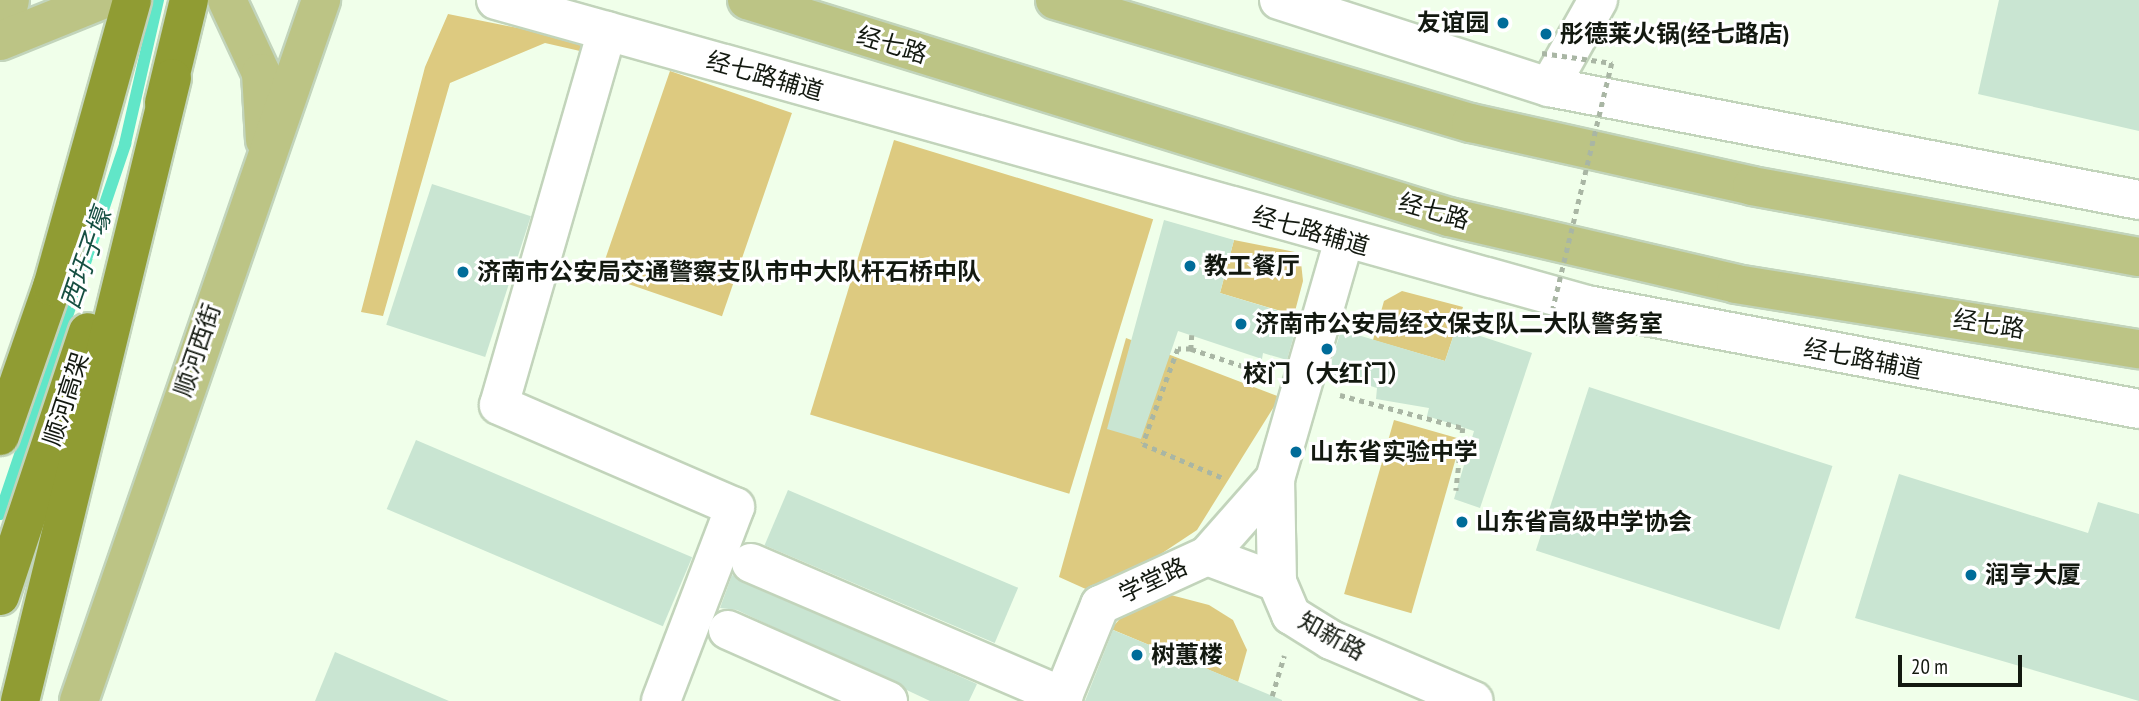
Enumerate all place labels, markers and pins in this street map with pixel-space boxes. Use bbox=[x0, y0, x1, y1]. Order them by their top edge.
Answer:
place label: 友谊园 bbox=[1417, 9, 1489, 37]
marker: 友谊园 bbox=[1495, 15, 1511, 31]
place label: 彤德莱火锅(经七路店) bbox=[1560, 20, 1789, 48]
marker: 彤德莱火锅(经七路店) bbox=[1538, 26, 1554, 42]
place label: 教工餐厅 bbox=[1204, 252, 1300, 280]
place label: 济南市公安局交通警察支队市中大队杆石桥中队 bbox=[477, 258, 981, 286]
marker: 教工餐厅 bbox=[1182, 258, 1198, 274]
marker: 济南市公安局交通警察支队市中大队杆石桥中队 bbox=[455, 264, 471, 280]
place label: 济南市公安局经文保支队二大队警务室 bbox=[1255, 310, 1663, 338]
marker: 济南市公安局经文保支队二大队警务室 bbox=[1233, 316, 1249, 332]
marker: 校门（大红门） bbox=[1319, 341, 1335, 357]
place label: 校门（大红门） bbox=[1243, 360, 1411, 388]
place label: 山东省实验中学 bbox=[1310, 438, 1478, 466]
marker: 山东省实验中学 bbox=[1288, 444, 1304, 460]
place label: 山东省高级中学协会 bbox=[1476, 508, 1692, 536]
marker: 山东省高级中学协会 bbox=[1454, 514, 1470, 530]
place label: 润亨大厦 bbox=[1985, 561, 2081, 589]
marker: 润亨大厦 bbox=[1963, 567, 1979, 583]
place label: 树蕙楼 bbox=[1151, 641, 1223, 669]
marker: 树蕙楼 bbox=[1129, 647, 1145, 663]

